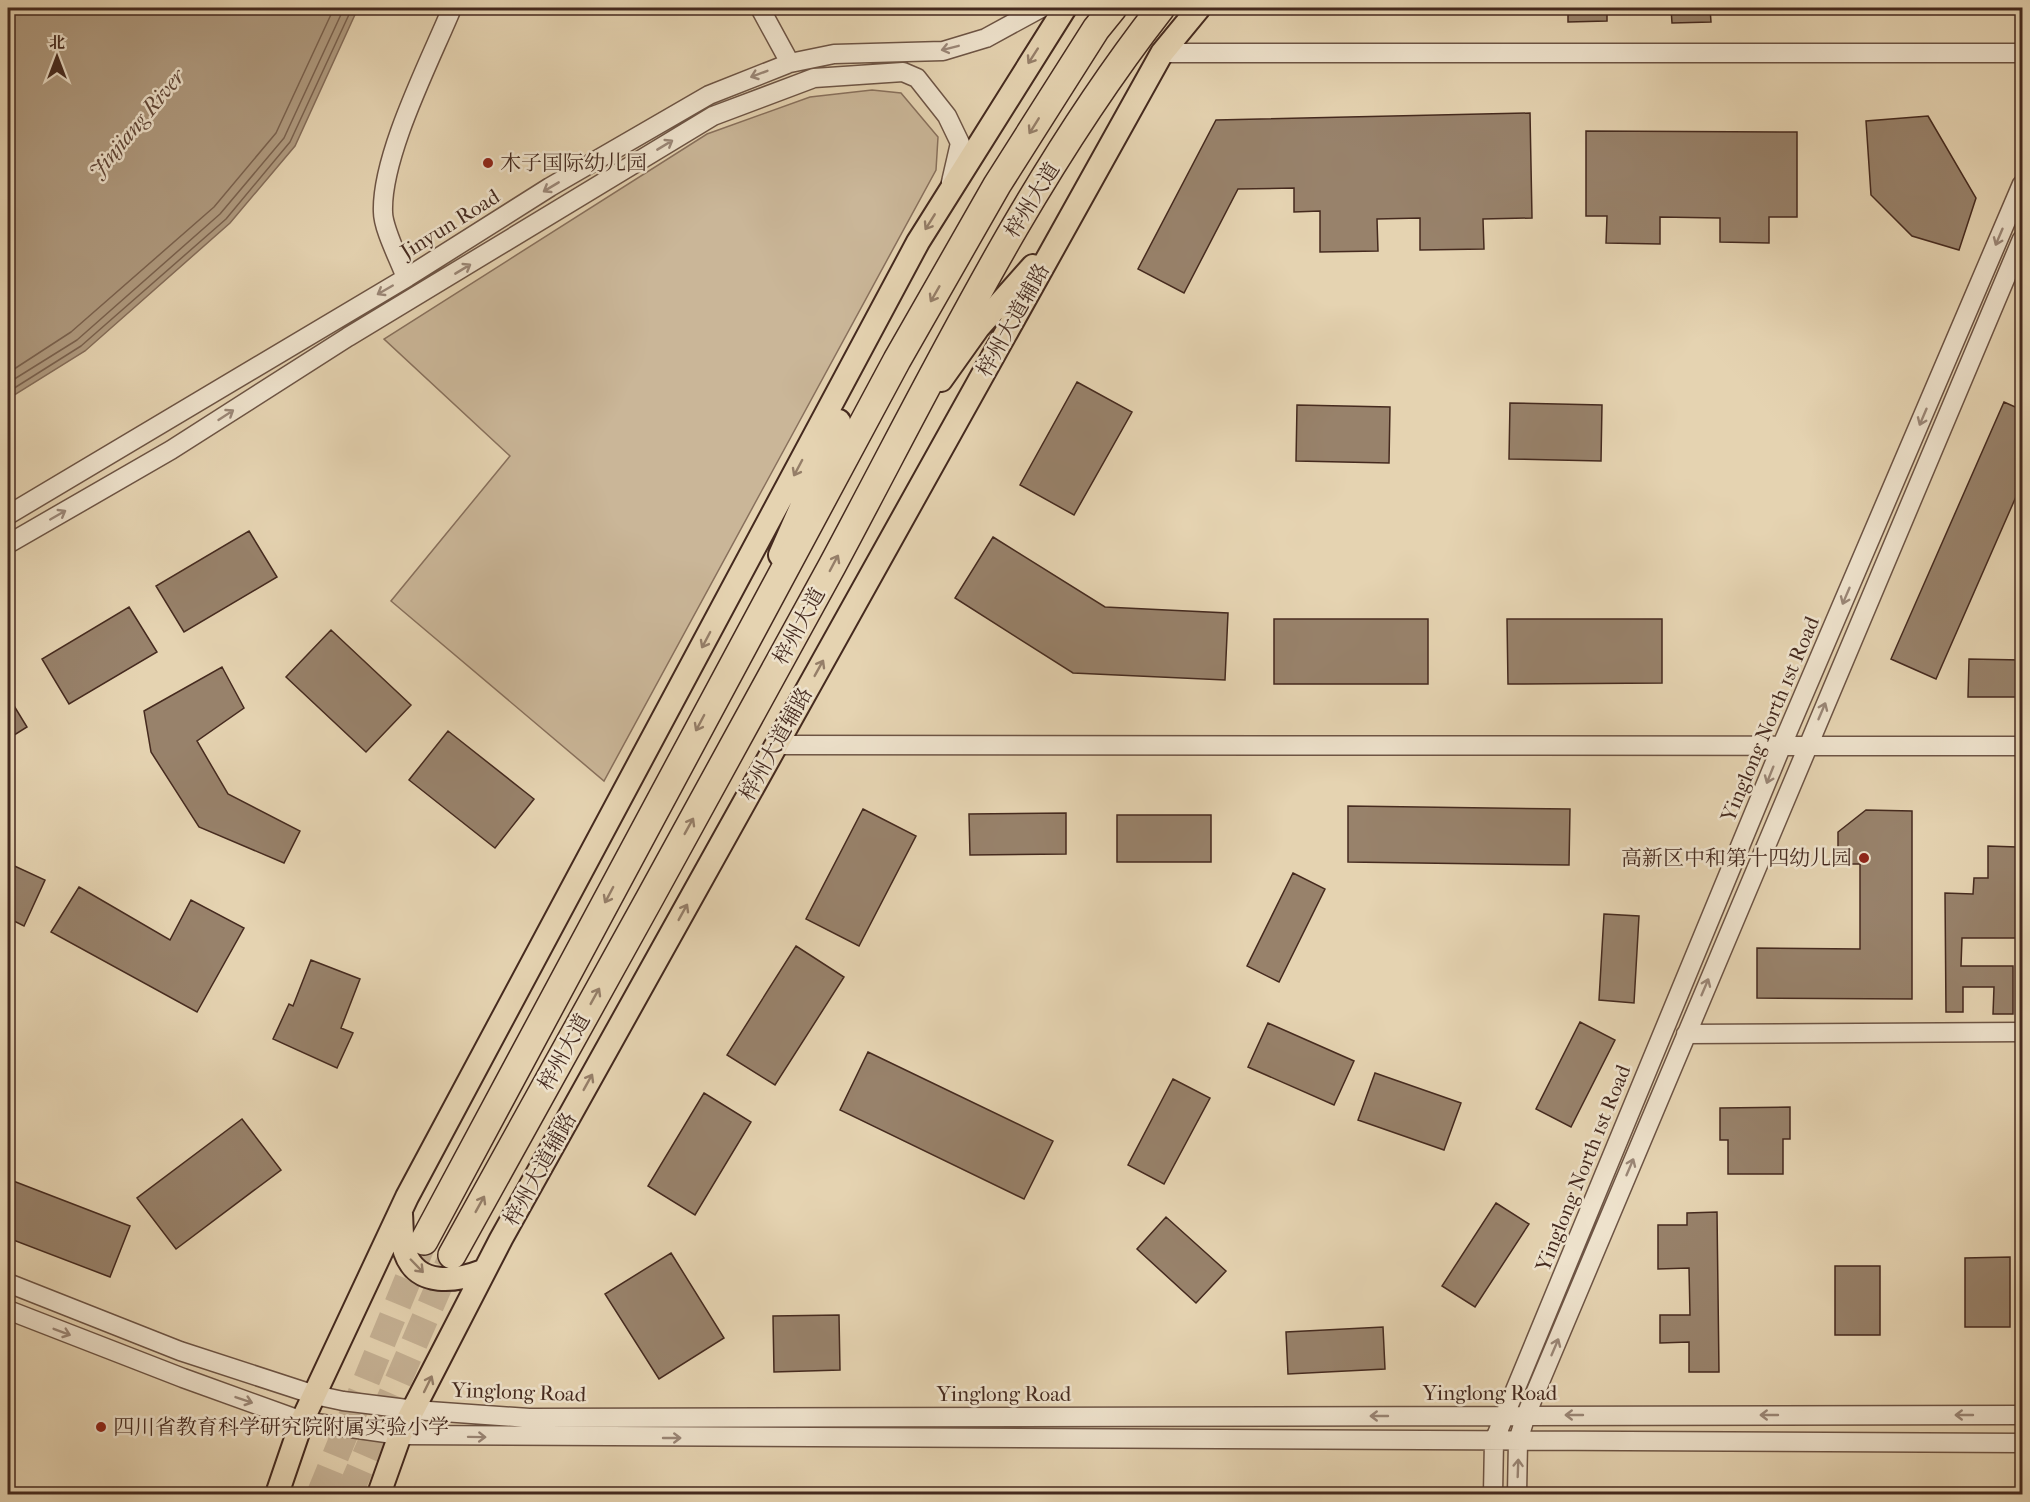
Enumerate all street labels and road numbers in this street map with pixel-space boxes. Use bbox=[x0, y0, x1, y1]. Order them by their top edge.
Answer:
street label: 梓州大道 bbox=[1000, 158, 1064, 242]
street label: Jinyun Road bbox=[395, 184, 504, 265]
street label: 梓州大道辅路 bbox=[972, 259, 1054, 381]
street label: 梓州大道 bbox=[768, 583, 830, 669]
street label: Yinglong North 1st Road bbox=[1715, 612, 1824, 826]
street label: 梓州大道辅路 bbox=[735, 683, 817, 805]
street label: 梓州大道 bbox=[533, 1009, 595, 1095]
street label: Yinglong North 1st Road bbox=[1530, 1061, 1636, 1276]
street label: 梓州大道辅路 bbox=[499, 1108, 581, 1230]
street label: Yinglong Road bbox=[450, 1378, 587, 1406]
street label: Yinglong Road bbox=[1422, 1381, 1558, 1405]
street label: Yinglong Road bbox=[936, 1382, 1072, 1406]

